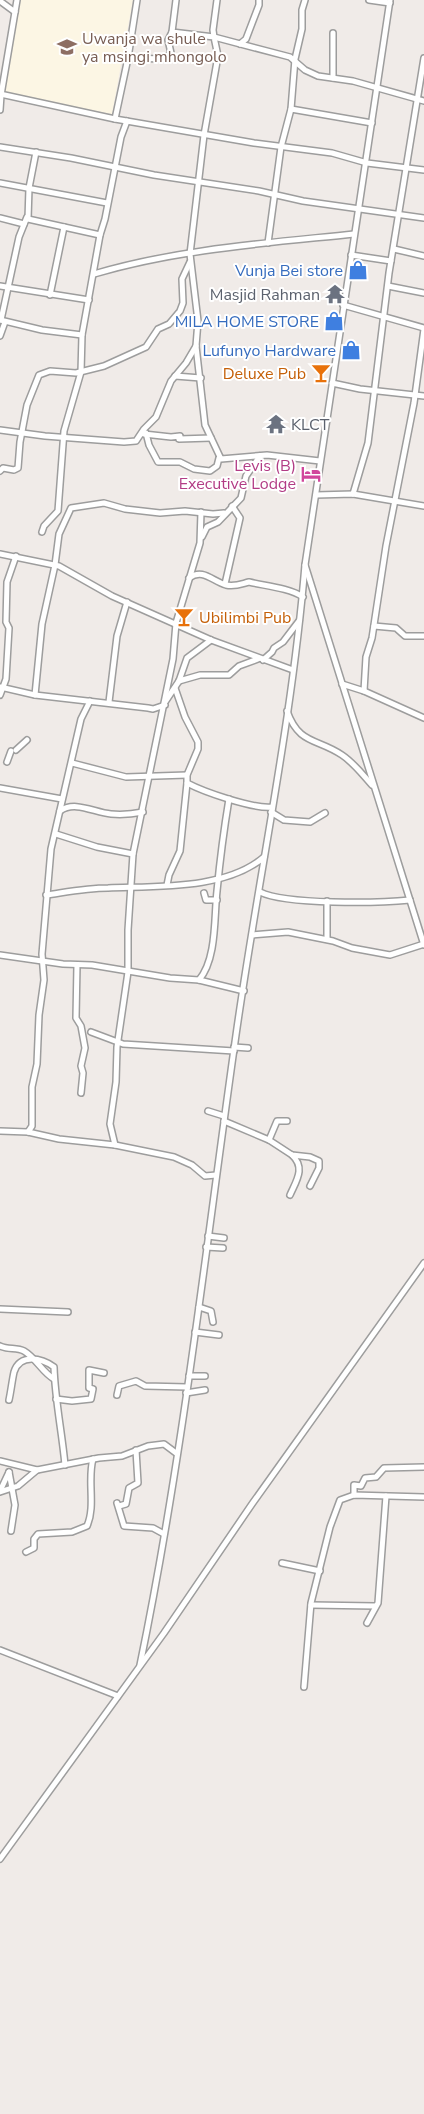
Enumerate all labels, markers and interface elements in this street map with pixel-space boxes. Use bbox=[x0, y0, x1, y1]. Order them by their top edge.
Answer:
place label: Uwanja wa shule ya msingi mhongolo bbox=[82, 28, 227, 68]
school or university icon: Uwanja wa shule ya msingi mhongolo bbox=[56, 36, 78, 58]
shop icon: Vunja Bei store bbox=[347, 259, 369, 281]
place label: Vunja Bei store bbox=[234, 260, 343, 282]
temple icon: Masjid Rahman bbox=[324, 283, 346, 305]
place label: Masjid Rahman bbox=[210, 284, 320, 306]
shop icon: MILA HOME STORE bbox=[323, 310, 345, 332]
place label: MILA HOME STORE bbox=[175, 311, 319, 333]
shop icon: Lufunyo Hardware bbox=[340, 339, 362, 361]
place label: Lufunyo Hardware bbox=[203, 340, 336, 362]
bar icon: Deluxe Pub bbox=[310, 362, 332, 384]
place label: Deluxe Pub bbox=[223, 363, 306, 385]
temple icon: KLCT bbox=[265, 413, 287, 435]
place label: KLCT bbox=[291, 414, 330, 436]
place label: Levis (B) Executive Lodge bbox=[179, 455, 296, 495]
hotel icon: Levis (B) Executive Lodge bbox=[300, 463, 322, 485]
bar icon: Ubilimbi Pub bbox=[173, 606, 195, 628]
place label: Ubilimbi Pub bbox=[199, 607, 291, 629]

